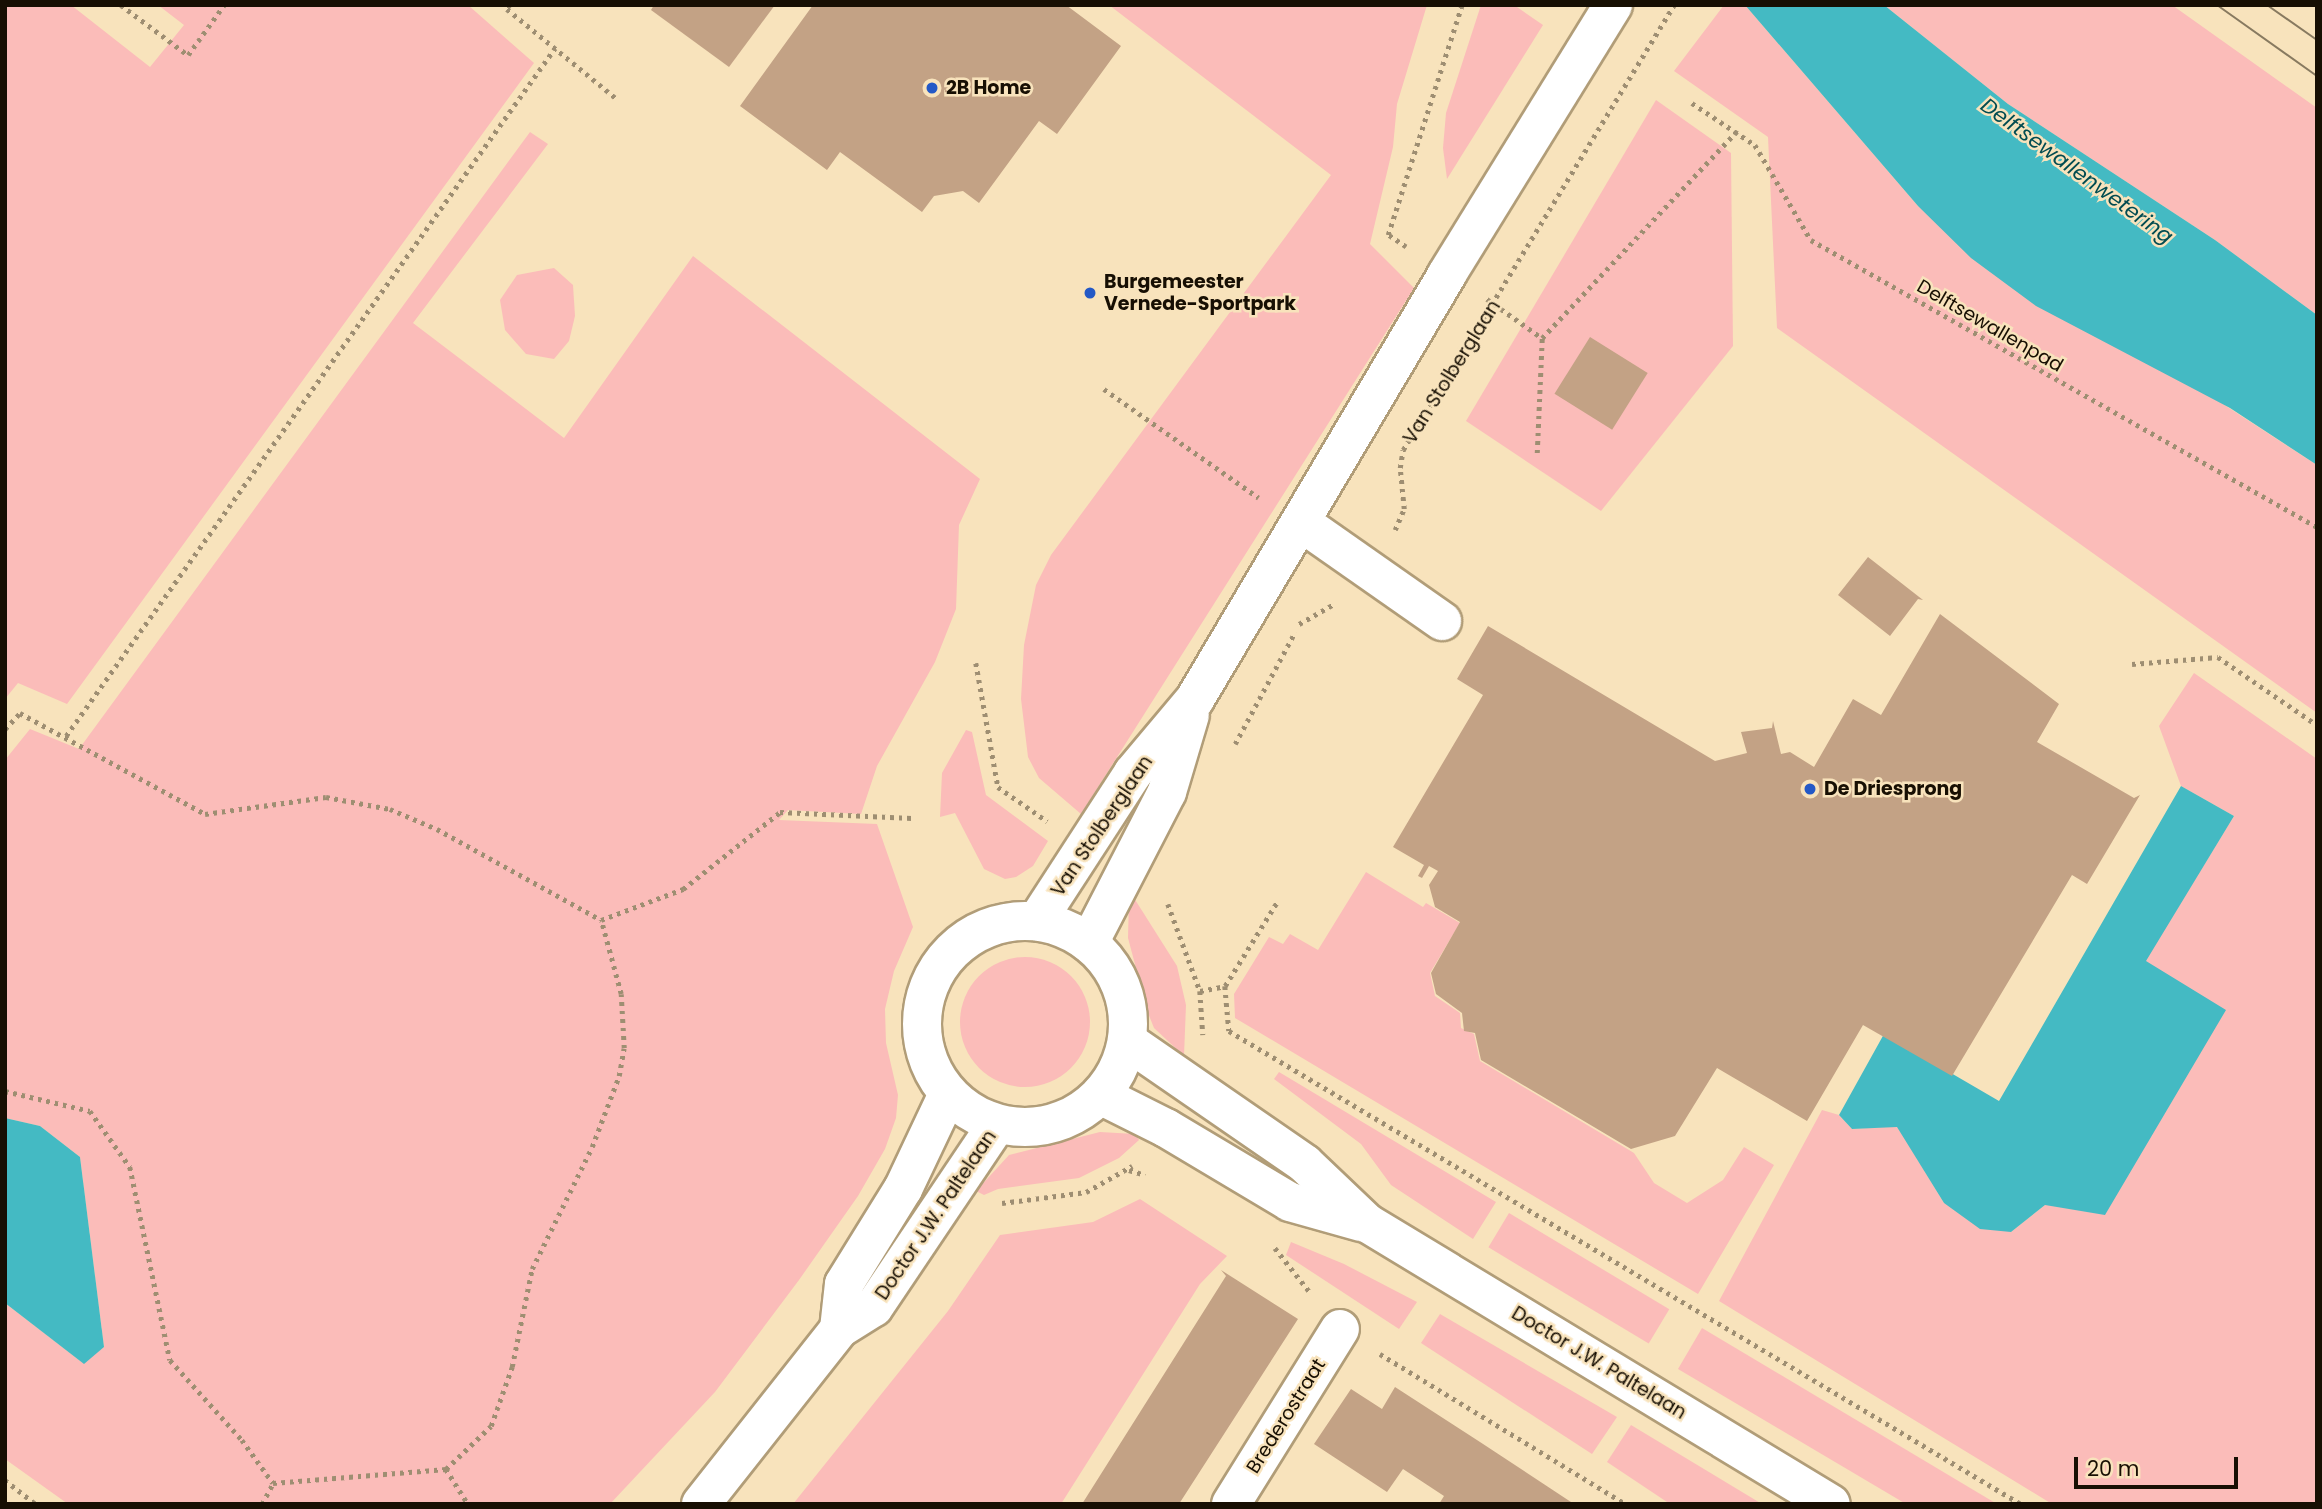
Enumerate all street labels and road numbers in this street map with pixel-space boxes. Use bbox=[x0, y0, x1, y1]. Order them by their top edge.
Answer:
street label: Delftsewallenpad bbox=[1913, 275, 2067, 377]
street label: Van Stolberglaan bbox=[1399, 296, 1505, 448]
street label: Van Stolberglaan bbox=[1046, 751, 1158, 901]
street label: Doctor J.W. Paltelaan bbox=[871, 1126, 1001, 1304]
street label: Doctor J.W. Paltelaan bbox=[1508, 1302, 1690, 1424]
street label: Brederostraat bbox=[1242, 1354, 1330, 1478]

